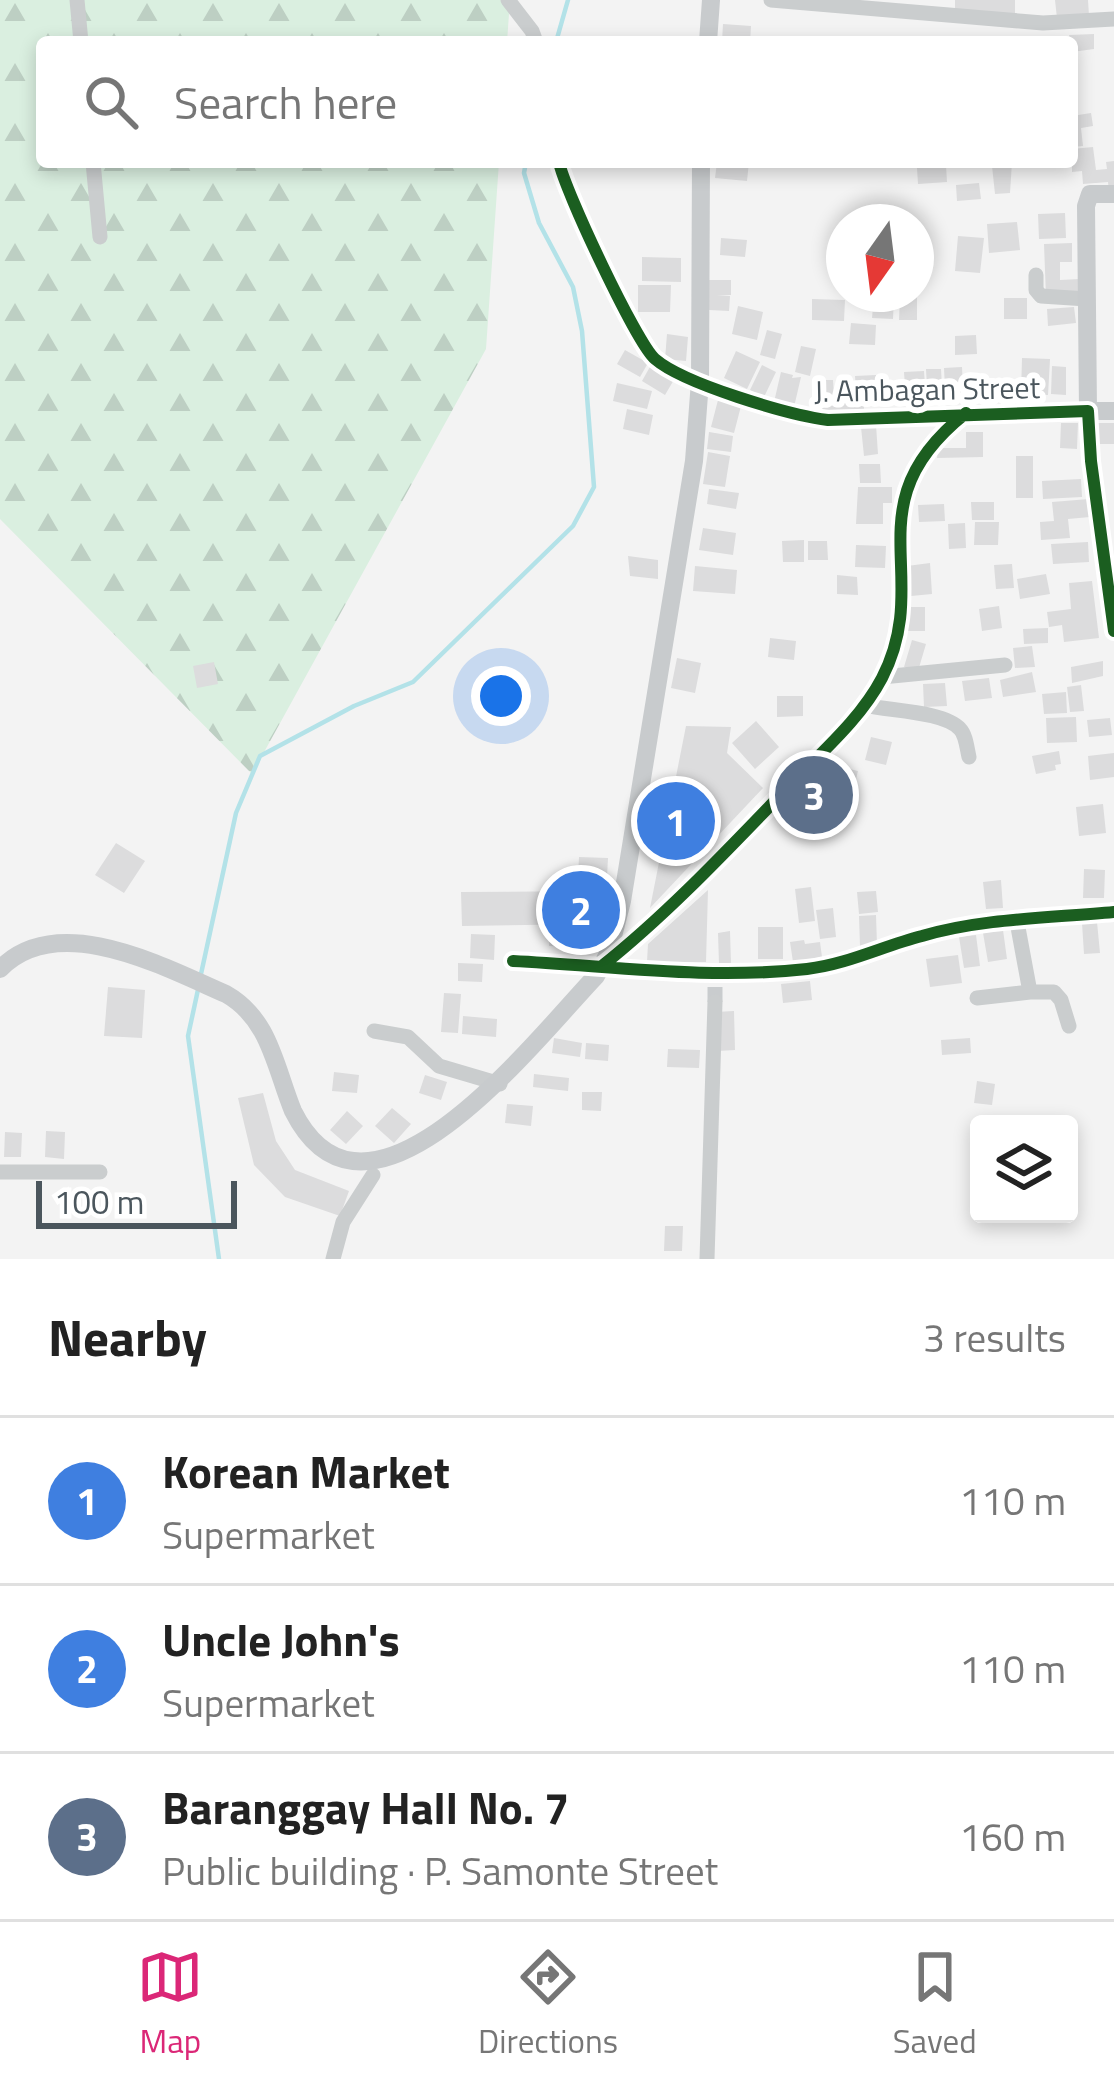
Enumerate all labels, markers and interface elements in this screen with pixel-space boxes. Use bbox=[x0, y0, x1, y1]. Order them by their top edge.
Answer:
search box bbox=[36, 36, 1078, 168]
text: Search here bbox=[174, 68, 397, 136]
icon: search bbox=[78, 69, 144, 135]
north arrow bbox=[826, 204, 934, 312]
street label: J. Ambagan Street bbox=[814, 364, 1041, 414]
your location bbox=[471, 666, 531, 726]
pin: 3 bbox=[775, 750, 853, 840]
pin: 1 bbox=[637, 776, 715, 866]
pin: 2 bbox=[542, 865, 620, 955]
map controls bbox=[970, 1115, 1078, 1223]
button: layers bbox=[970, 1115, 1078, 1223]
scale bar bbox=[36, 1175, 237, 1228]
text: 100 m bbox=[54, 1177, 144, 1227]
text: Nearby bbox=[48, 1298, 207, 1376]
text: 3 results bbox=[923, 1308, 1066, 1367]
text: Korean Market bbox=[162, 1437, 450, 1505]
text: 1 bbox=[76, 1471, 98, 1530]
text: 110 m bbox=[959, 1471, 1066, 1530]
text: Supermarket bbox=[162, 1505, 375, 1564]
text: Uncle John's bbox=[162, 1605, 400, 1673]
text: 2 bbox=[76, 1639, 98, 1698]
text: 110 m bbox=[959, 1639, 1066, 1698]
text: Supermarket bbox=[162, 1673, 375, 1732]
text: Baranggay Hall No. 7 bbox=[162, 1773, 569, 1841]
text: 3 bbox=[76, 1807, 98, 1866]
text: 160 m bbox=[959, 1807, 1066, 1866]
text: Public building · P. Samonte Street bbox=[162, 1841, 718, 1900]
tab: Map bbox=[137, 1944, 203, 2066]
tab: Directions bbox=[478, 1944, 618, 2066]
tab: Saved bbox=[893, 1944, 977, 2066]

